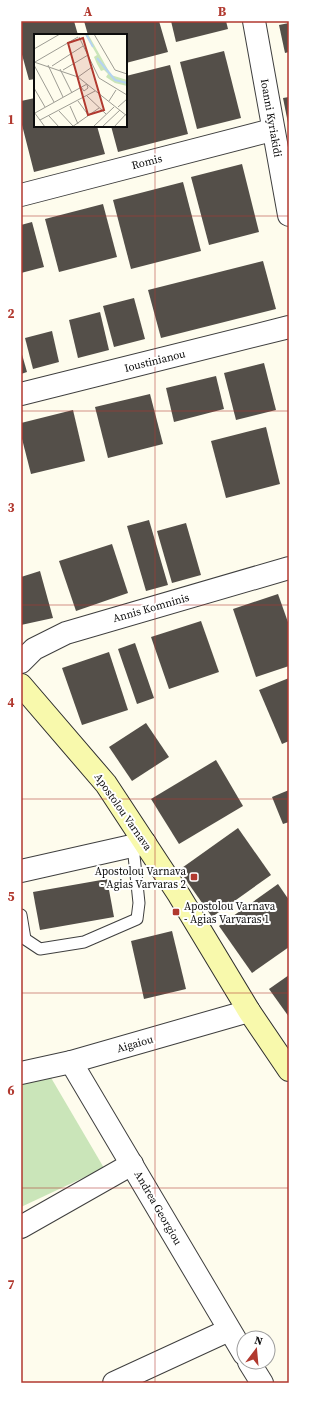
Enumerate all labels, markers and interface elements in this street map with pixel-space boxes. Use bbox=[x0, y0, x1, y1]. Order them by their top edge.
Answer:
text: A bbox=[84, 3, 93, 20]
text: B bbox=[218, 3, 227, 20]
inset map bbox=[34, 34, 127, 127]
street label: Ioanni Kyriakidi bbox=[257, 78, 285, 158]
text: 1 bbox=[7, 111, 15, 128]
street label: Romis bbox=[130, 151, 164, 173]
text: 2 bbox=[7, 305, 15, 322]
street label: Ioustinianou bbox=[123, 346, 188, 376]
text: 3 bbox=[7, 499, 15, 516]
street label: Annis Komninis bbox=[111, 590, 191, 626]
text: 4 bbox=[7, 694, 15, 711]
street label: Apostolou Varnava bbox=[91, 770, 156, 854]
place label: Apostolou Varnava - Agias Varvaras 2 bbox=[95, 864, 186, 892]
marker: Apostolou Varnava - Agias Varvaras 2 bbox=[189, 872, 199, 882]
text: 5 bbox=[7, 888, 15, 905]
place label: Apostolou Varnava - Agias Varvaras 1 bbox=[184, 899, 276, 927]
marker: Apostolou Varnava - Agias Varvaras 1 bbox=[171, 907, 181, 917]
street label: Aigaiou bbox=[115, 1031, 156, 1056]
text: 6 bbox=[7, 1082, 15, 1099]
street label: Andrea Georgiou bbox=[131, 1168, 186, 1248]
text: 7 bbox=[7, 1276, 15, 1293]
north arrow bbox=[236, 1330, 276, 1370]
text: N bbox=[253, 1333, 265, 1349]

